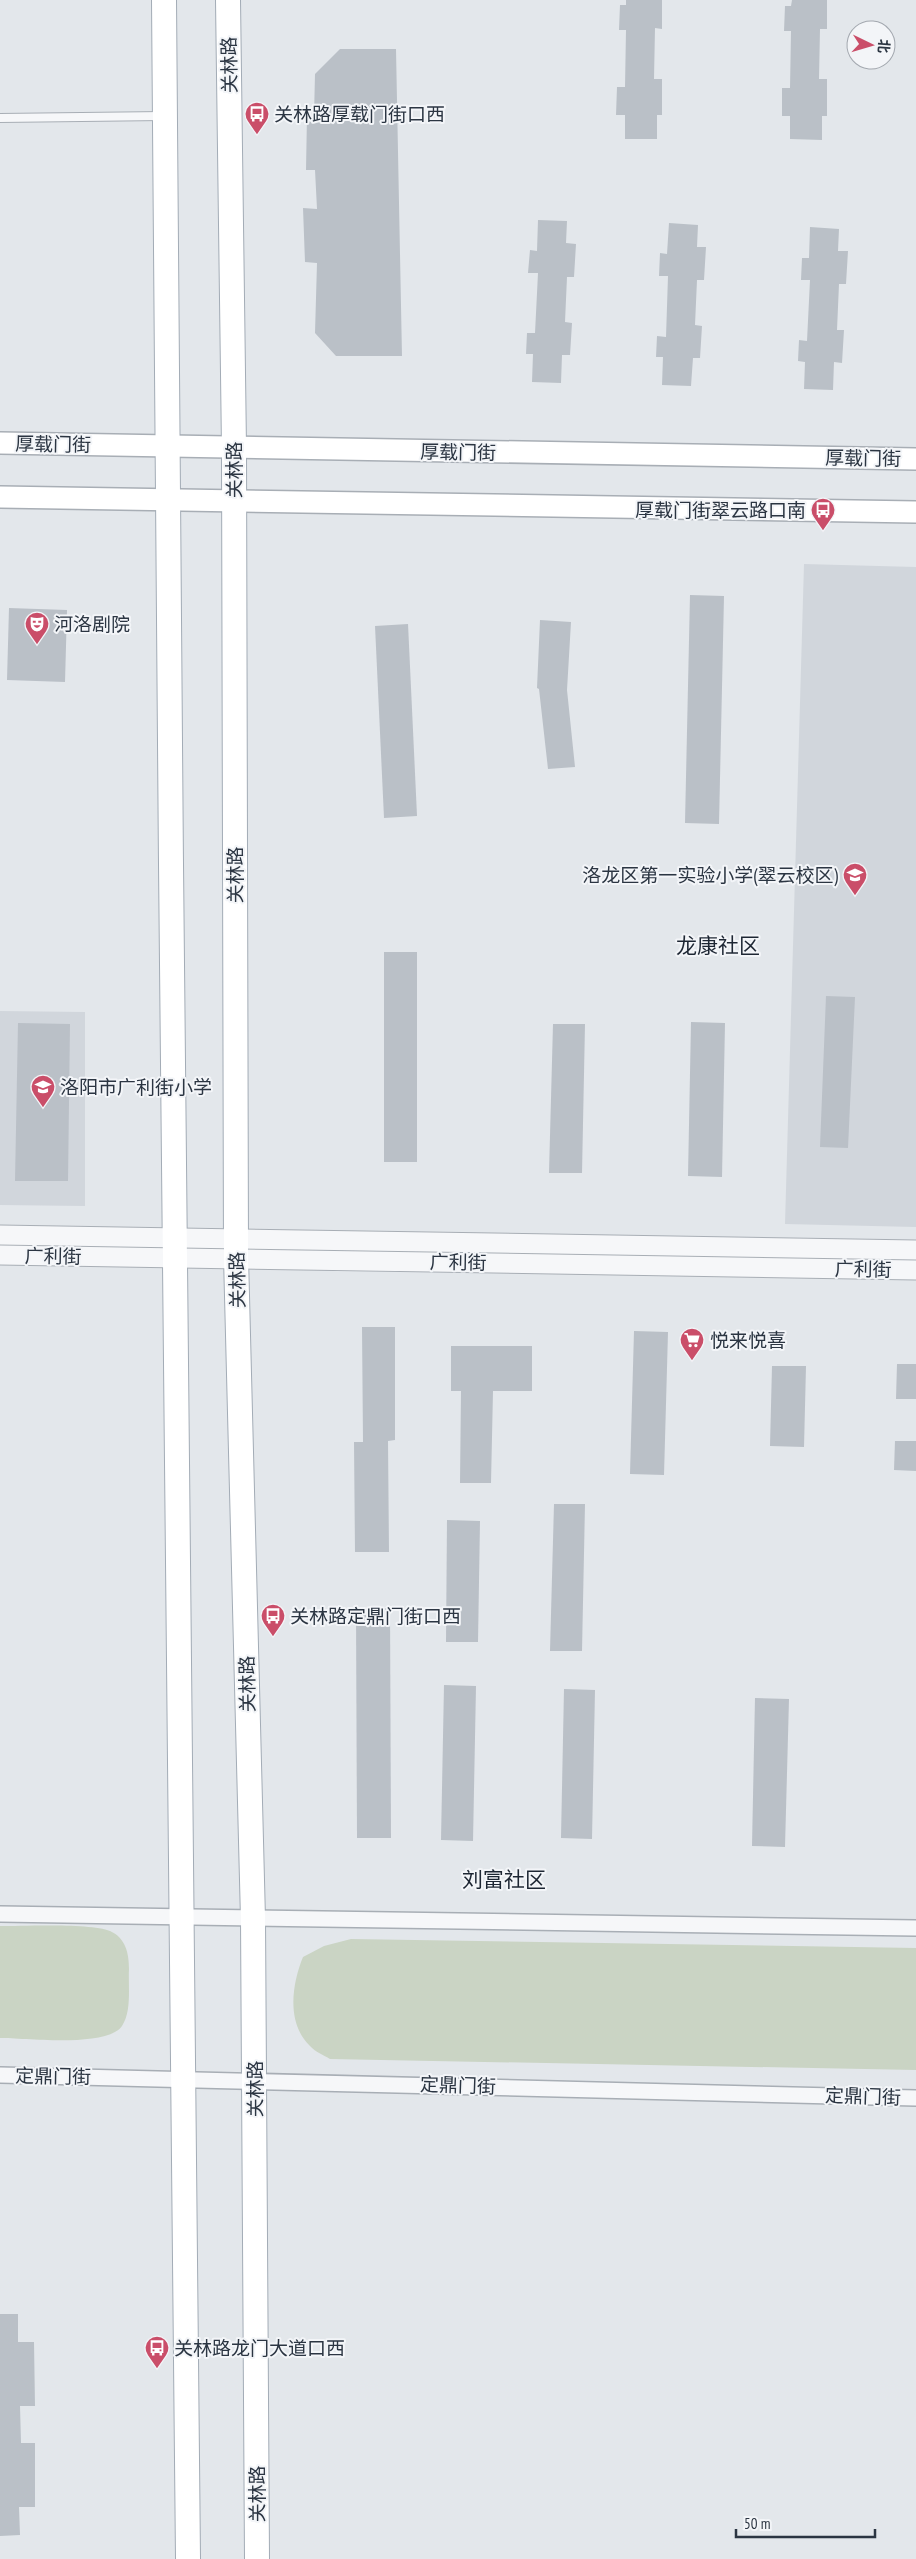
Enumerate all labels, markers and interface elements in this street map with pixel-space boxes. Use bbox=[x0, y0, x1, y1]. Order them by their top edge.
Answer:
north arrow bbox=[846, 20, 896, 70]
street label: 关林路 bbox=[217, 36, 241, 94]
text: 北 bbox=[874, 38, 894, 54]
bus stop icon: 关林路厚载门街口西 bbox=[244, 101, 270, 135]
place label: 关林路厚载门街口西 bbox=[274, 102, 445, 126]
street label: 厚载门街 bbox=[15, 431, 91, 457]
street label: 厚载门街 bbox=[420, 439, 496, 465]
street label: 关林路 bbox=[222, 441, 246, 499]
street label: 厚载门街 bbox=[825, 445, 901, 471]
bus stop icon: 厚载门街翠云路口南 bbox=[810, 497, 836, 531]
place label: 厚载门街翠云路口南 bbox=[635, 498, 806, 522]
theatre icon: 河洛剧院 bbox=[24, 611, 50, 645]
place label: 河洛剧院 bbox=[54, 612, 130, 636]
street label: 关林路 bbox=[223, 846, 247, 904]
school or university icon: 洛龙区第一实验小学(翠云校区) bbox=[842, 862, 868, 896]
place label: 洛龙区第一实验小学(翠云校区) bbox=[582, 863, 839, 887]
district label: 龙康社区 bbox=[676, 932, 760, 959]
school or university icon: 洛阳市广利街小学 bbox=[30, 1074, 56, 1108]
place label: 洛阳市广利街小学 bbox=[60, 1075, 212, 1099]
street label: 广利街 bbox=[24, 1244, 82, 1268]
street label: 广利街 bbox=[429, 1250, 487, 1274]
street label: 关林路 bbox=[225, 1251, 249, 1309]
street label: 广利街 bbox=[834, 1257, 892, 1281]
supermarket icon: 悦来悦喜 bbox=[679, 1327, 705, 1361]
place label: 悦来悦喜 bbox=[710, 1328, 786, 1352]
bus stop icon: 关林路定鼎门街口西 bbox=[260, 1603, 286, 1637]
place label: 关林路定鼎门街口西 bbox=[290, 1604, 461, 1628]
street label: 关林路 bbox=[235, 1655, 259, 1713]
district label: 刘富社区 bbox=[462, 1866, 546, 1893]
street label: 关林路 bbox=[243, 2060, 267, 2118]
street label: 定鼎门街 bbox=[15, 2063, 91, 2089]
street label: 定鼎门街 bbox=[420, 2072, 496, 2098]
street label: 定鼎门街 bbox=[825, 2083, 901, 2109]
bus stop icon: 关林路龙门大道口西 bbox=[144, 2335, 170, 2369]
place label: 关林路龙门大道口西 bbox=[174, 2336, 345, 2360]
street label: 关林路 bbox=[245, 2465, 269, 2523]
scale bar bbox=[736, 2506, 875, 2538]
text: 50 m bbox=[744, 2514, 770, 2533]

